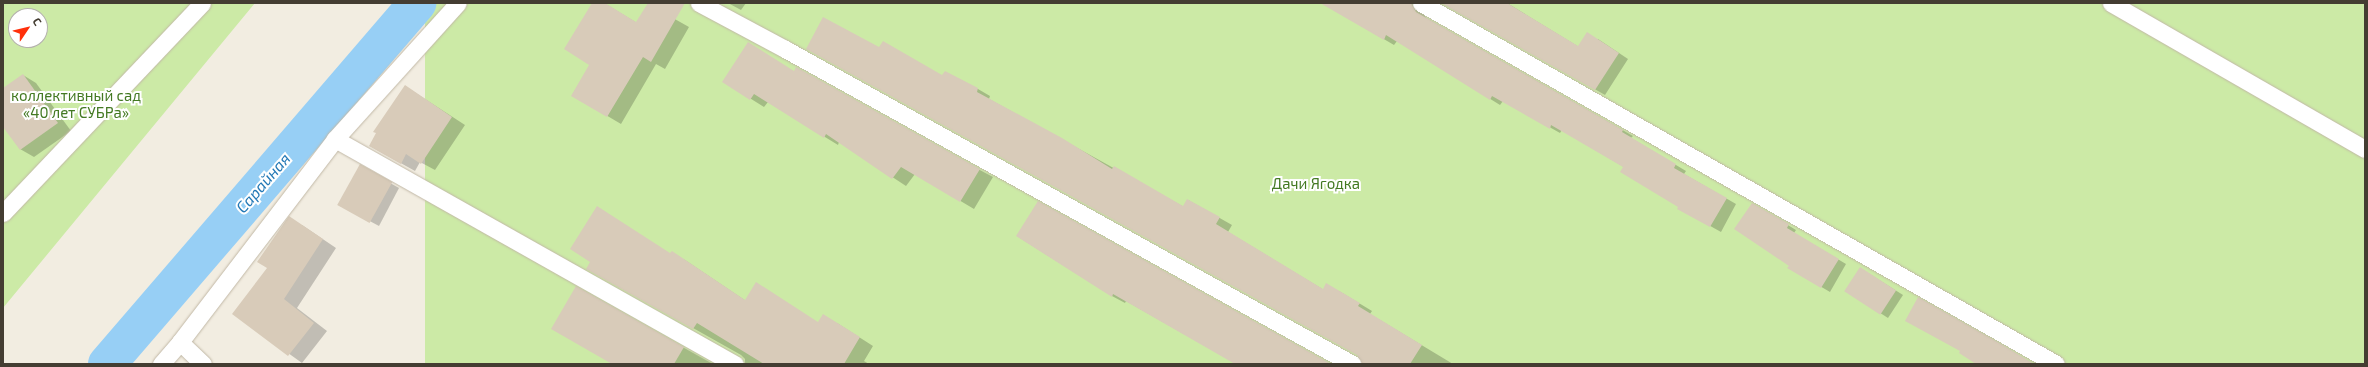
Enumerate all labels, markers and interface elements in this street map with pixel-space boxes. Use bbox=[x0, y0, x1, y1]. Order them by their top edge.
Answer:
north arrow bbox=[8, 8, 48, 48]
text: С bbox=[30, 15, 45, 28]
park label: коллективный сад «40 лет СУБРа» bbox=[11, 86, 141, 121]
water label: Сарайная bbox=[232, 149, 294, 217]
park label: Дачи Ягодка bbox=[1272, 175, 1360, 193]

